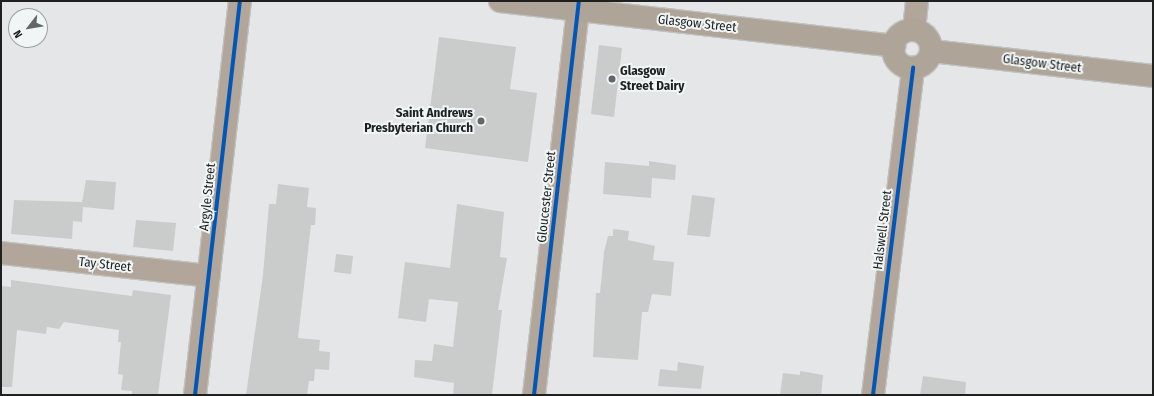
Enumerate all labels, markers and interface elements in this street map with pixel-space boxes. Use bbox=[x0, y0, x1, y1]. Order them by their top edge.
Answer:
north arrow bbox=[8, 8, 48, 48]
street label: Glasgow Street bbox=[657, 12, 737, 36]
text: N bbox=[11, 28, 25, 40]
street label: Glasgow Street bbox=[1002, 51, 1082, 77]
place label: Glasgow Street Dairy bbox=[620, 64, 685, 95]
marker: Glasgow Street Dairy bbox=[607, 74, 617, 84]
place label: Saint Andrews Presbyterian Church bbox=[364, 106, 473, 137]
marker: Saint Andrews Presbyterian Church bbox=[476, 116, 486, 126]
street label: Gloucester Street bbox=[534, 151, 560, 243]
street label: Argyle Street bbox=[197, 162, 219, 232]
street label: Halswell Street bbox=[870, 189, 896, 271]
street label: Tay Street bbox=[78, 255, 132, 275]

